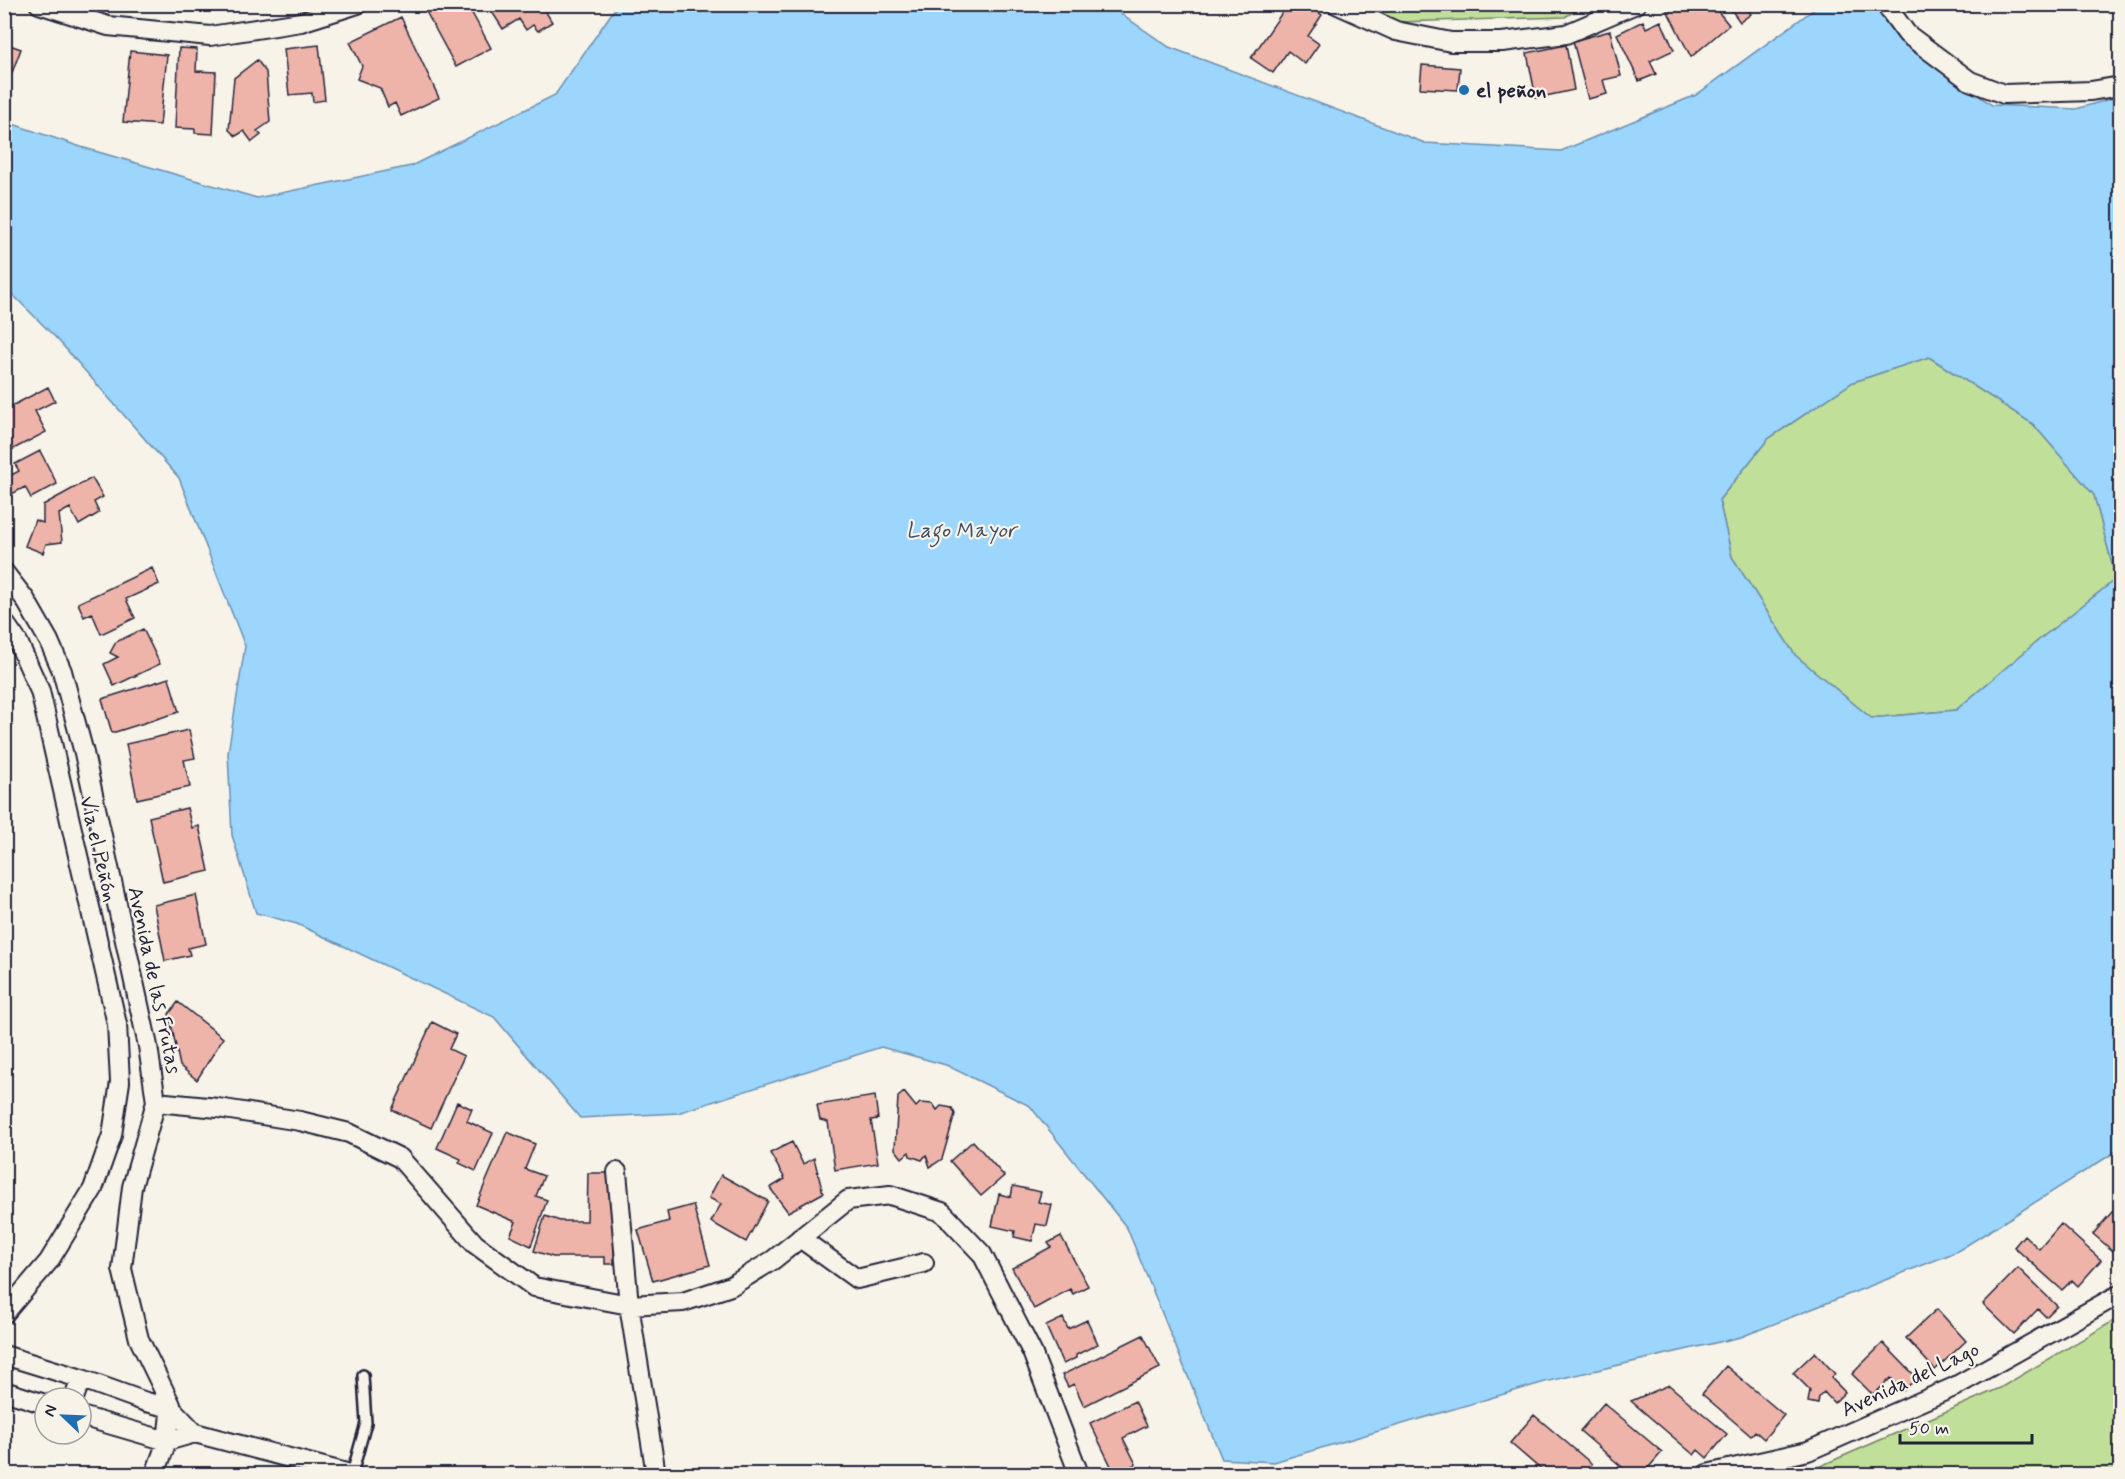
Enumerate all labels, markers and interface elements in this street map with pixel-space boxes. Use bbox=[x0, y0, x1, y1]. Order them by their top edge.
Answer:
place label: el peñon bbox=[1476, 77, 1546, 105]
marker: el peñon bbox=[1457, 83, 1471, 97]
water label: Lago Mayor bbox=[906, 517, 1019, 548]
street label: Vía el Peñón bbox=[72, 794, 124, 905]
street label: Avenida de las Frutas bbox=[120, 884, 188, 1076]
street label: Avenida del Lago bbox=[1837, 1336, 1984, 1424]
north arrow bbox=[33, 1386, 93, 1446]
text: N bbox=[39, 1402, 62, 1420]
scale bar bbox=[1900, 1407, 2032, 1445]
text: 50 m bbox=[1909, 1417, 1949, 1441]

